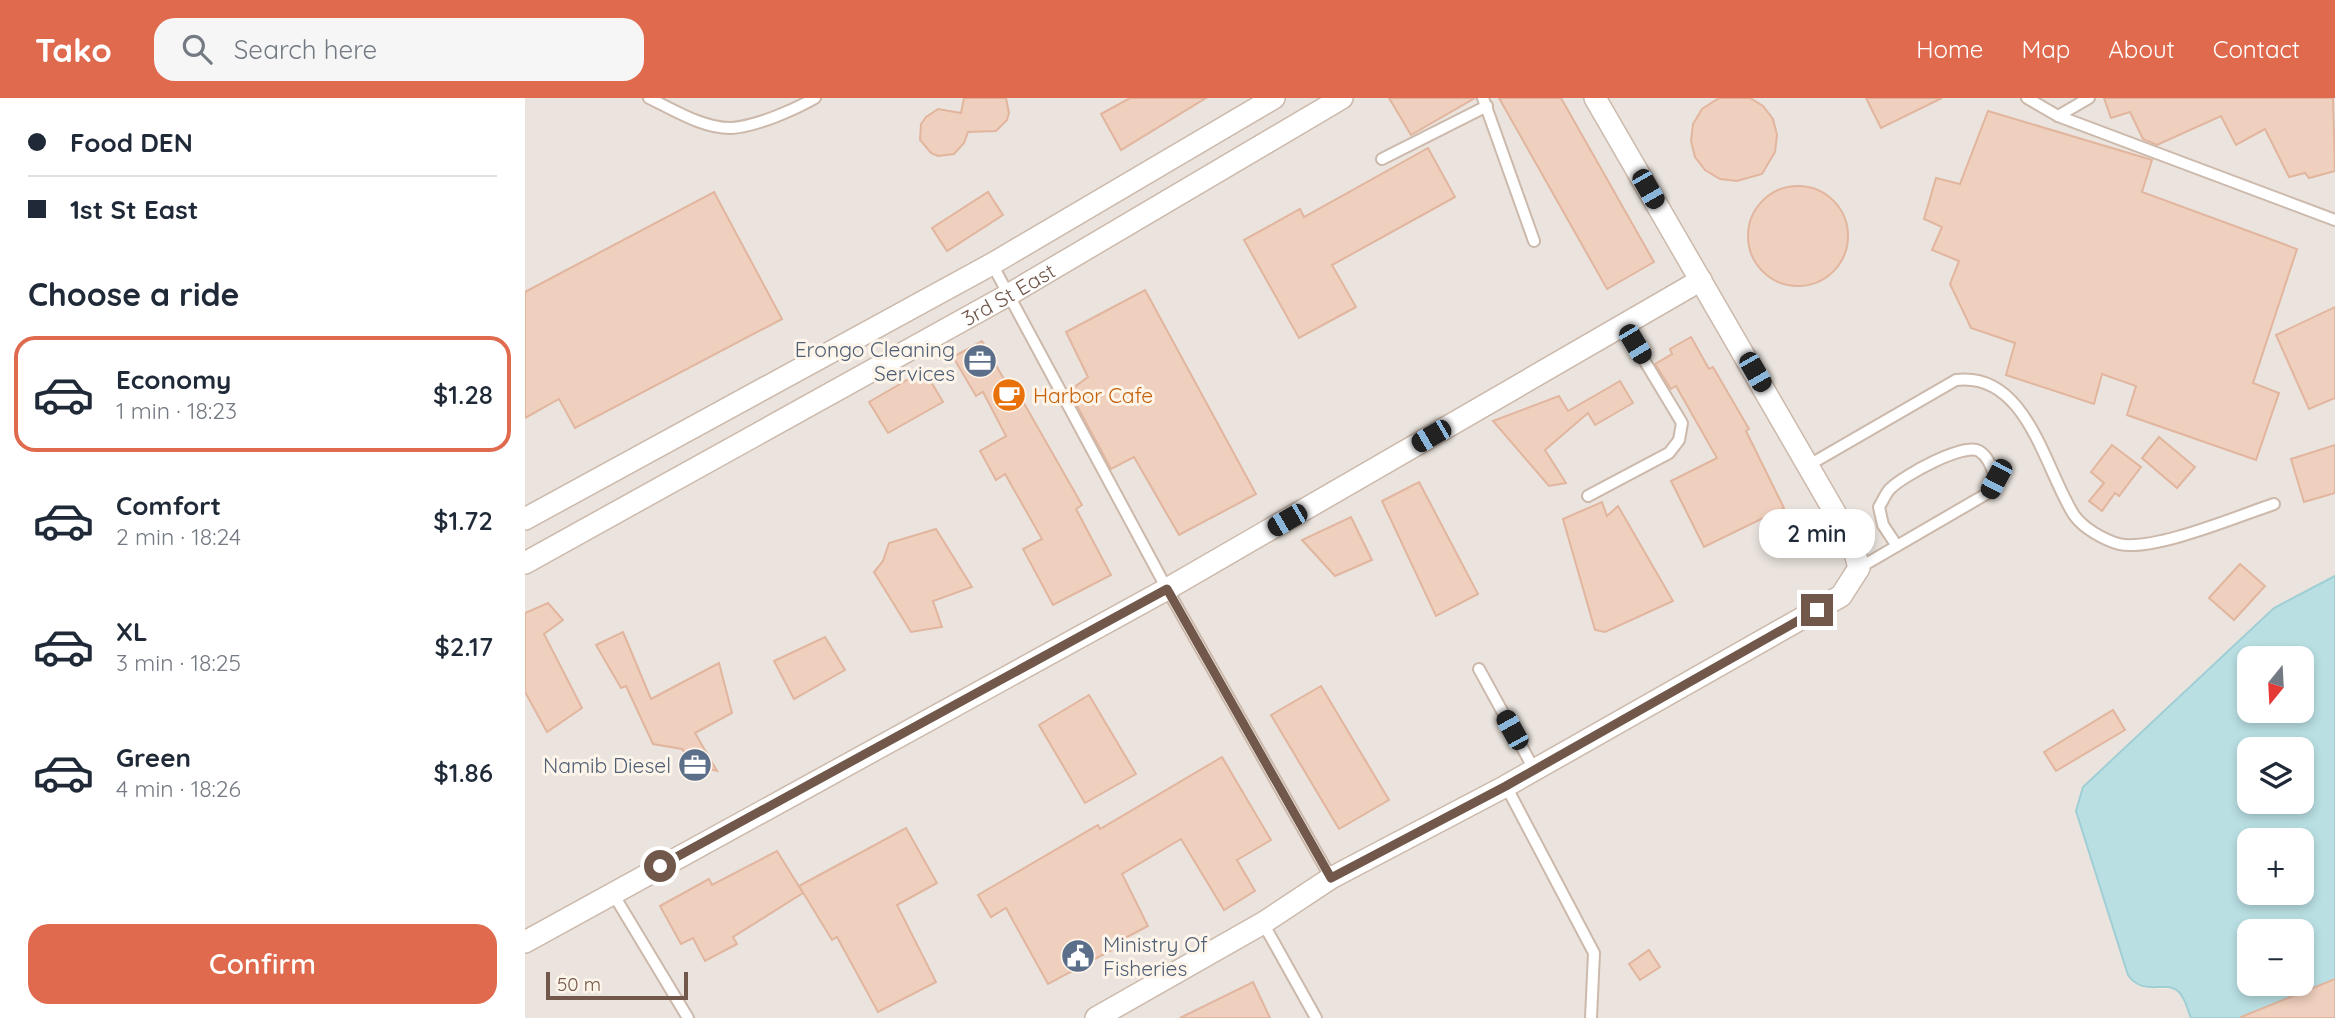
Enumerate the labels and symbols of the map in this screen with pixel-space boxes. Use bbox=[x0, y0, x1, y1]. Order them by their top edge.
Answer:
car bbox=[1629, 166, 1668, 212]
street label: 3rd St East bbox=[957, 257, 1060, 331]
car bbox=[1616, 321, 1655, 367]
place label: Erongo Cleaning Services bbox=[795, 336, 955, 386]
office icon: Erongo Cleaning Services bbox=[961, 342, 999, 380]
car bbox=[1736, 349, 1775, 395]
cafe icon: Harbor Cafe bbox=[990, 376, 1028, 414]
place label: Harbor Cafe bbox=[1033, 382, 1153, 408]
car bbox=[1408, 416, 1455, 456]
car bbox=[1977, 456, 2016, 502]
car bbox=[1264, 500, 1311, 540]
callout: 2 min bbox=[1759, 508, 1875, 558]
route end bbox=[1801, 594, 1833, 626]
north arrow bbox=[2237, 646, 2313, 723]
car bbox=[1493, 707, 1532, 753]
office icon: Namib Diesel bbox=[676, 746, 714, 784]
place label: Namib Diesel bbox=[543, 752, 671, 778]
route start bbox=[644, 850, 676, 882]
place label: Ministry Of Fisheries bbox=[1103, 931, 1208, 981]
public building icon: Ministry Of Fisheries bbox=[1059, 937, 1097, 975]
scale bar bbox=[546, 969, 688, 1001]

